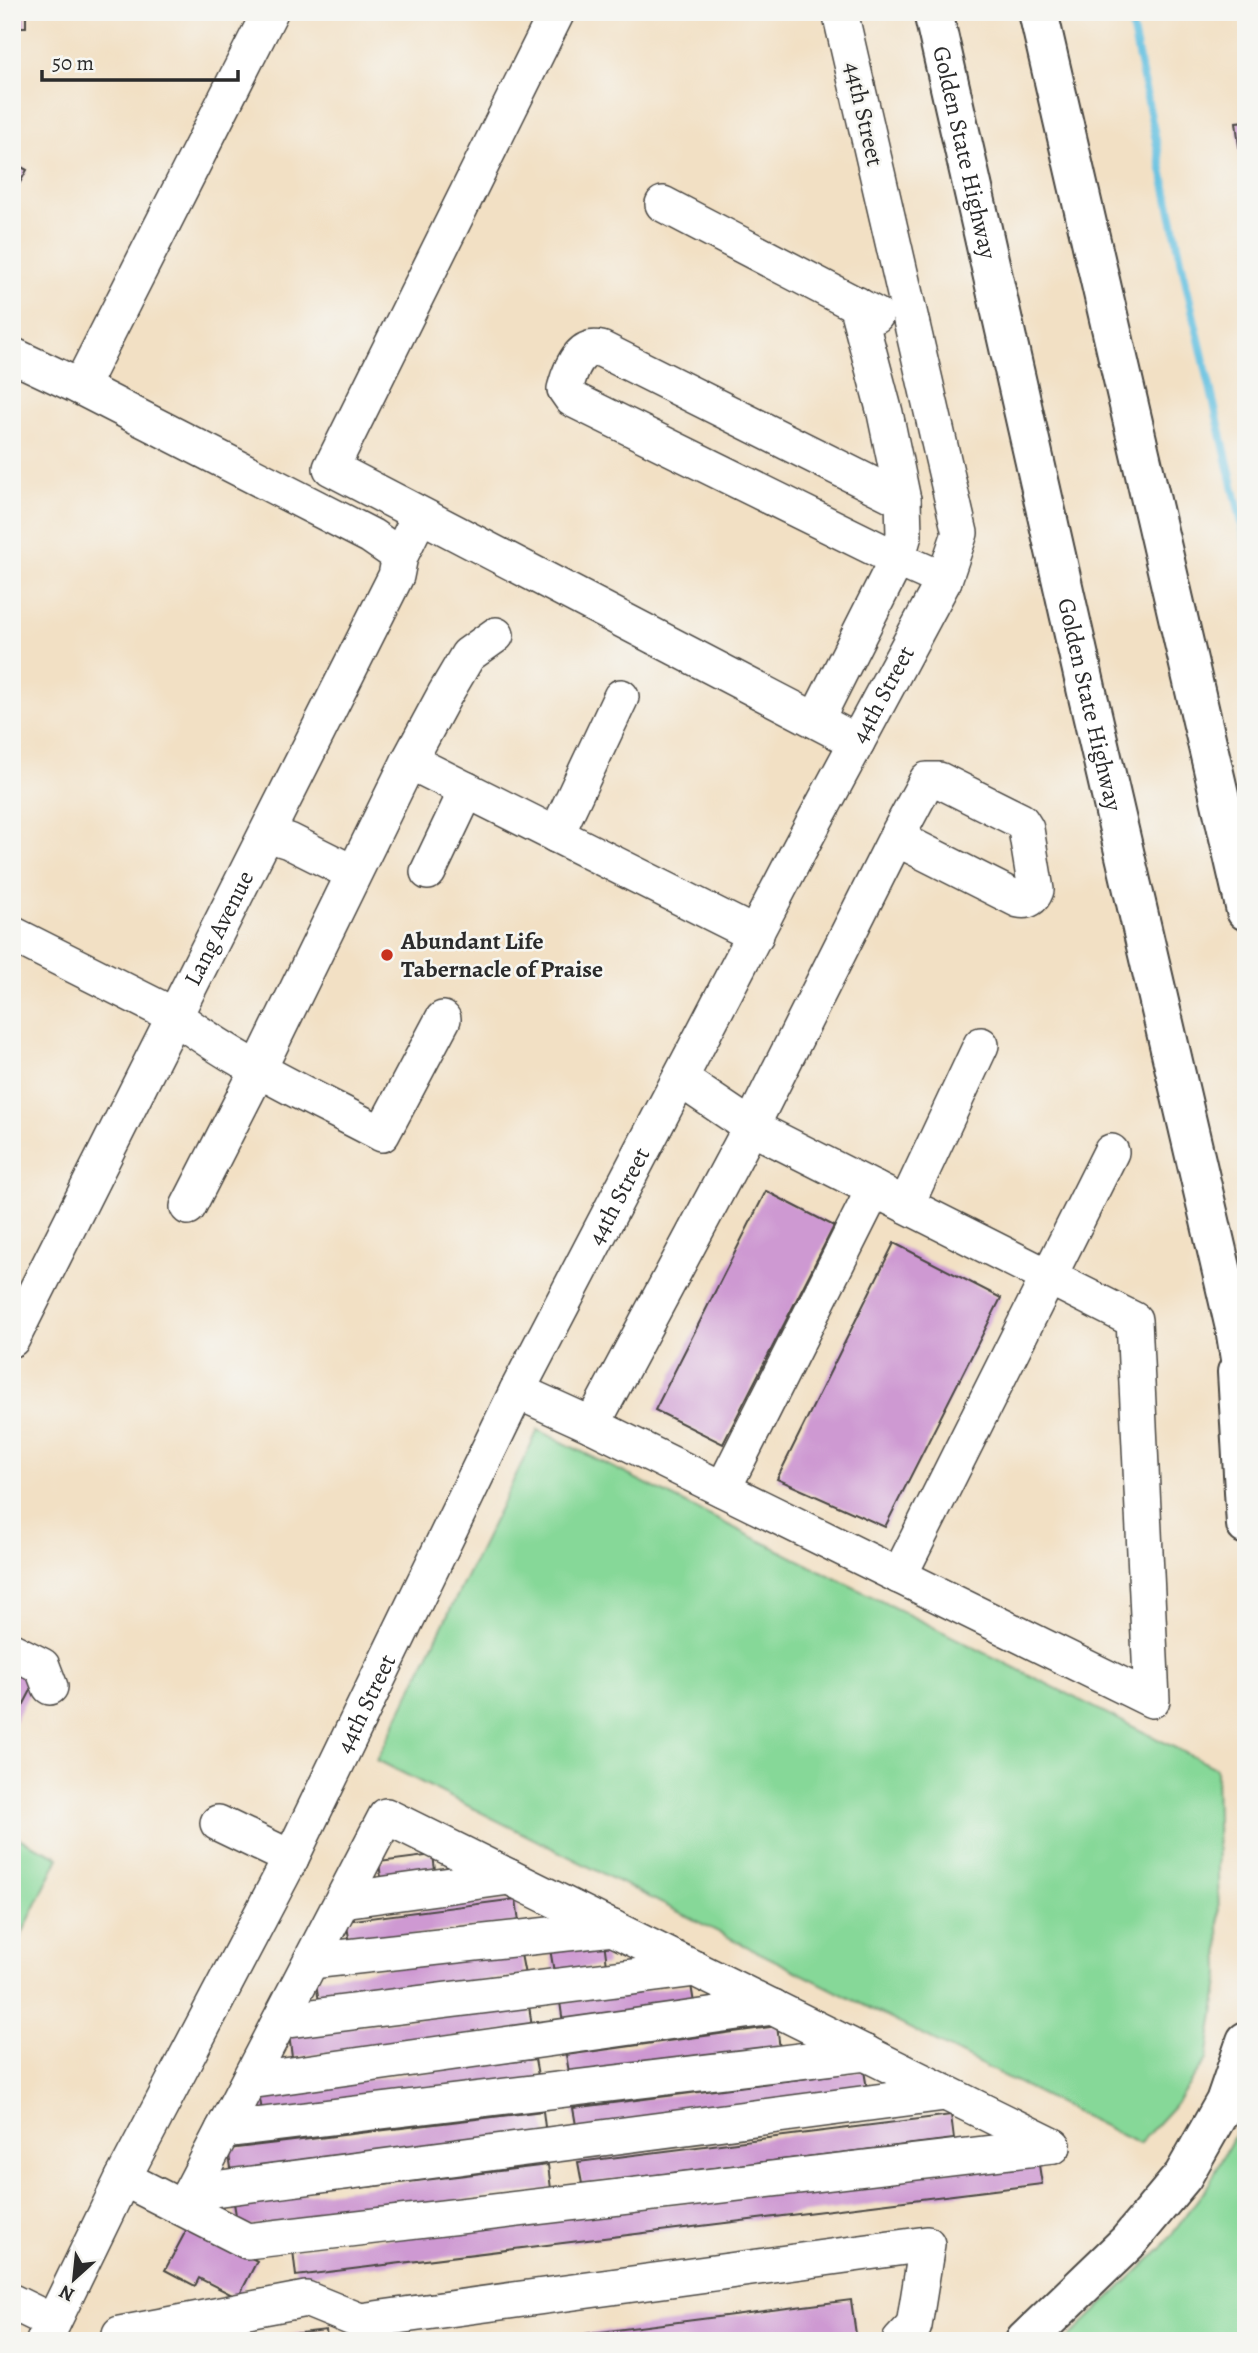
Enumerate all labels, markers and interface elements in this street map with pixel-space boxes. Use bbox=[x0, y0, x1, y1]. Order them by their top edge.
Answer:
scale bar bbox=[42, 38, 238, 82]
street label: Golden State Highway bbox=[925, 43, 1004, 262]
text: 50 m bbox=[52, 49, 94, 77]
street label: 44th Street bbox=[836, 59, 892, 169]
street label: Golden State Highway bbox=[1050, 595, 1130, 814]
street label: 44th Street bbox=[843, 640, 922, 749]
street label: Lang Avenue bbox=[176, 865, 261, 991]
place label: Abundant Life Tabernacle of Praise bbox=[400, 925, 603, 985]
marker: Abundant Life Tabernacle of Praise bbox=[379, 947, 395, 963]
street label: 44th Street bbox=[580, 1142, 657, 1251]
street label: 44th Street bbox=[328, 1649, 403, 1759]
north arrow bbox=[38, 2244, 108, 2314]
text: N bbox=[55, 2278, 79, 2308]

